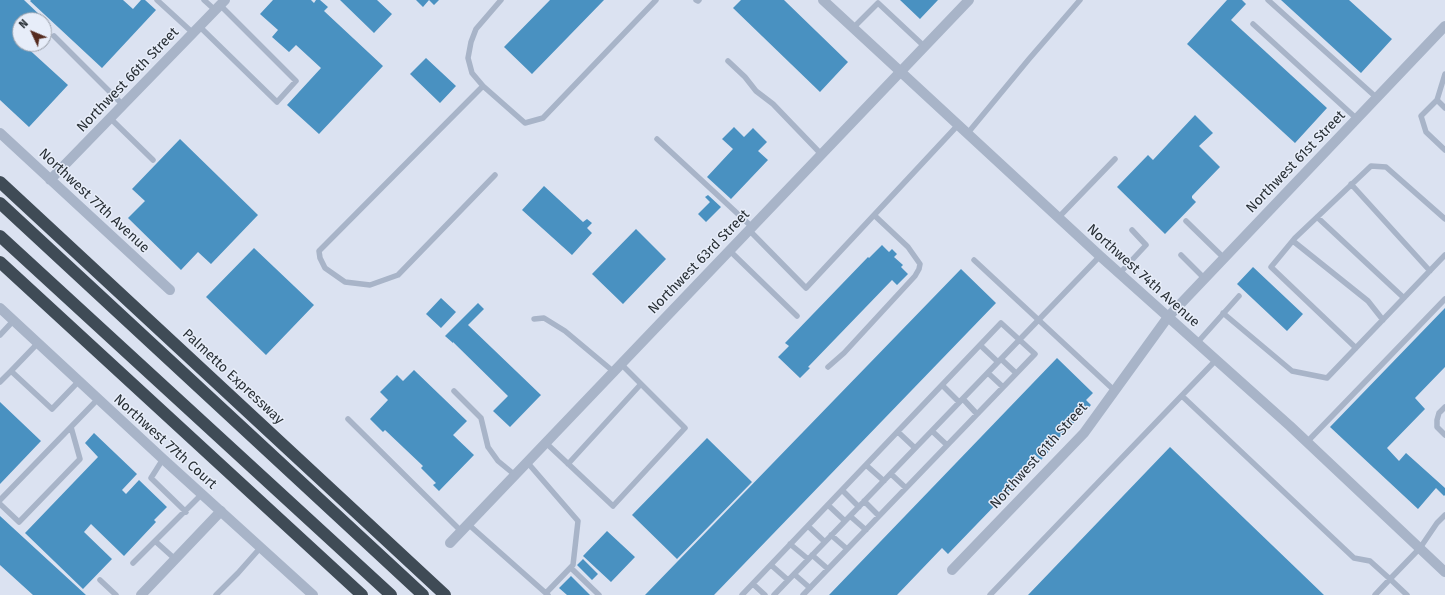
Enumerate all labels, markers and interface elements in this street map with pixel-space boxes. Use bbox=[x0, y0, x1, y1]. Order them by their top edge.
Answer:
north arrow bbox=[12, 12, 52, 52]
text: N bbox=[17, 17, 31, 31]
street label: Northwest 66th Street bbox=[74, 24, 182, 136]
street label: Northwest 61st Street bbox=[1243, 107, 1349, 217]
street label: Northwest 77th Avenue bbox=[35, 145, 153, 257]
street label: Northwest 63rd Street bbox=[645, 206, 753, 318]
street label: Northwest 74th Avenue bbox=[1083, 221, 1203, 331]
street label: Palmetto Expressway bbox=[179, 326, 287, 428]
street label: Northwest 77th Court bbox=[110, 391, 220, 493]
street label: Northwest 61th Street bbox=[987, 399, 1091, 513]

